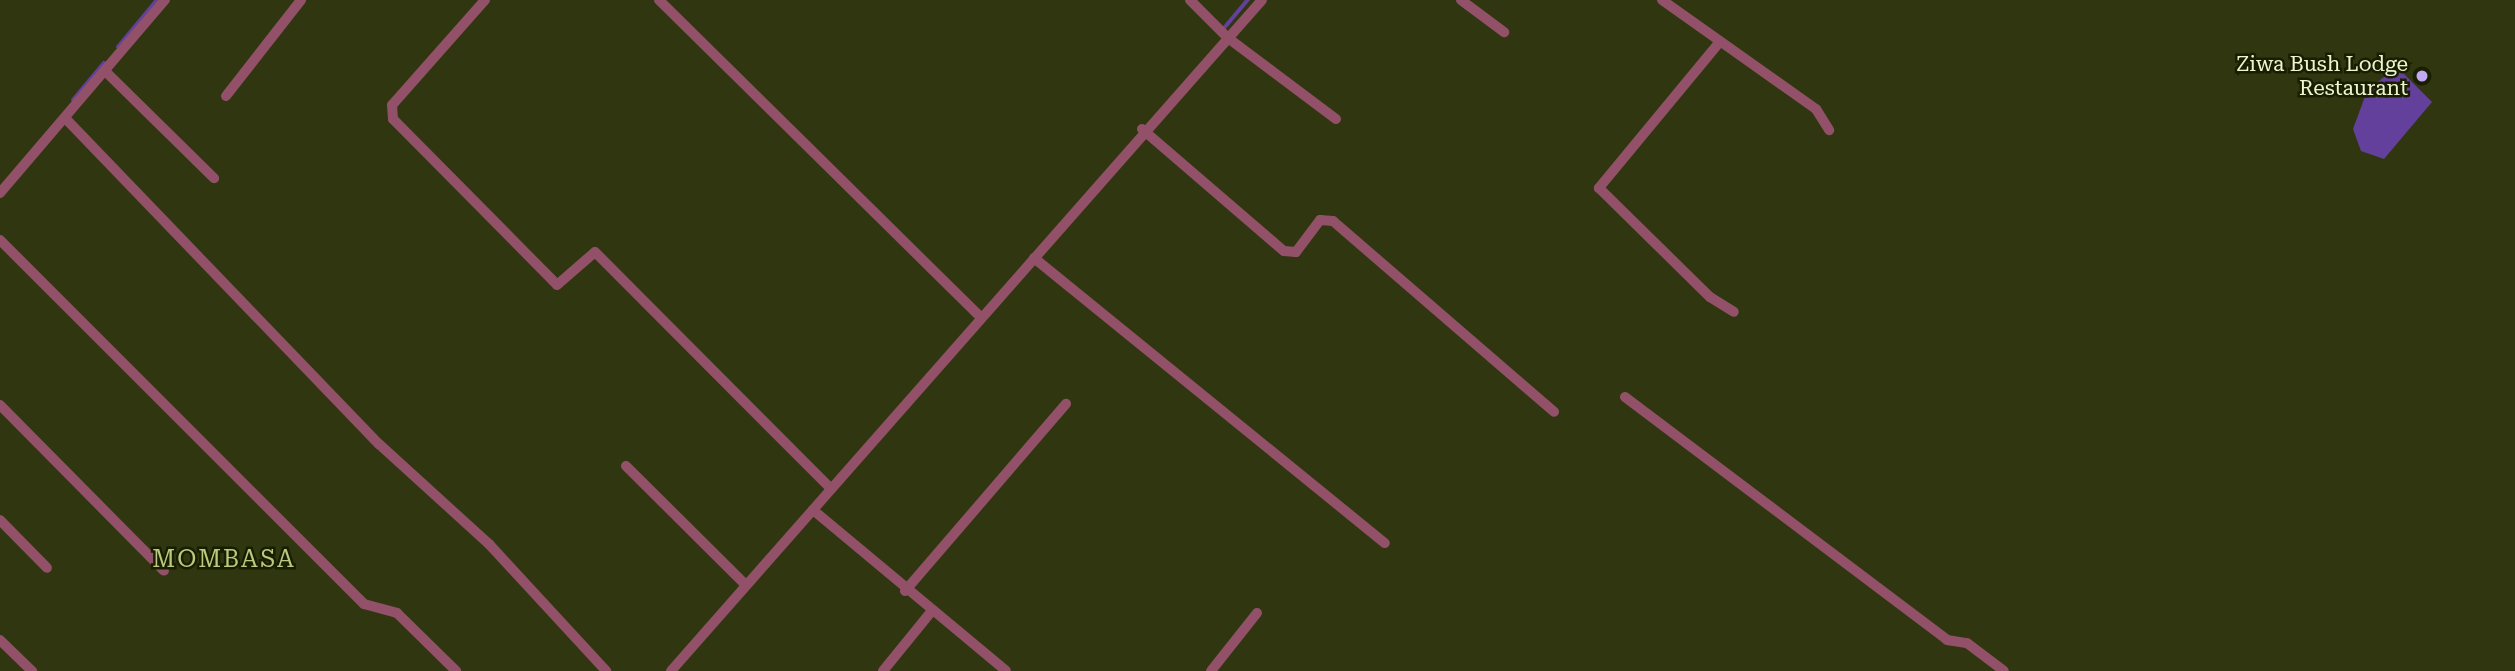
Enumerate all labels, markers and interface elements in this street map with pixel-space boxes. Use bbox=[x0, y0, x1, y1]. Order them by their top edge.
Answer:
place label: Ziwa Bush Lodge Restaurant bbox=[2236, 51, 2408, 101]
marker: Ziwa Bush Lodge Restaurant bbox=[2414, 68, 2430, 84]
district label: MOMBASA bbox=[153, 546, 295, 574]

